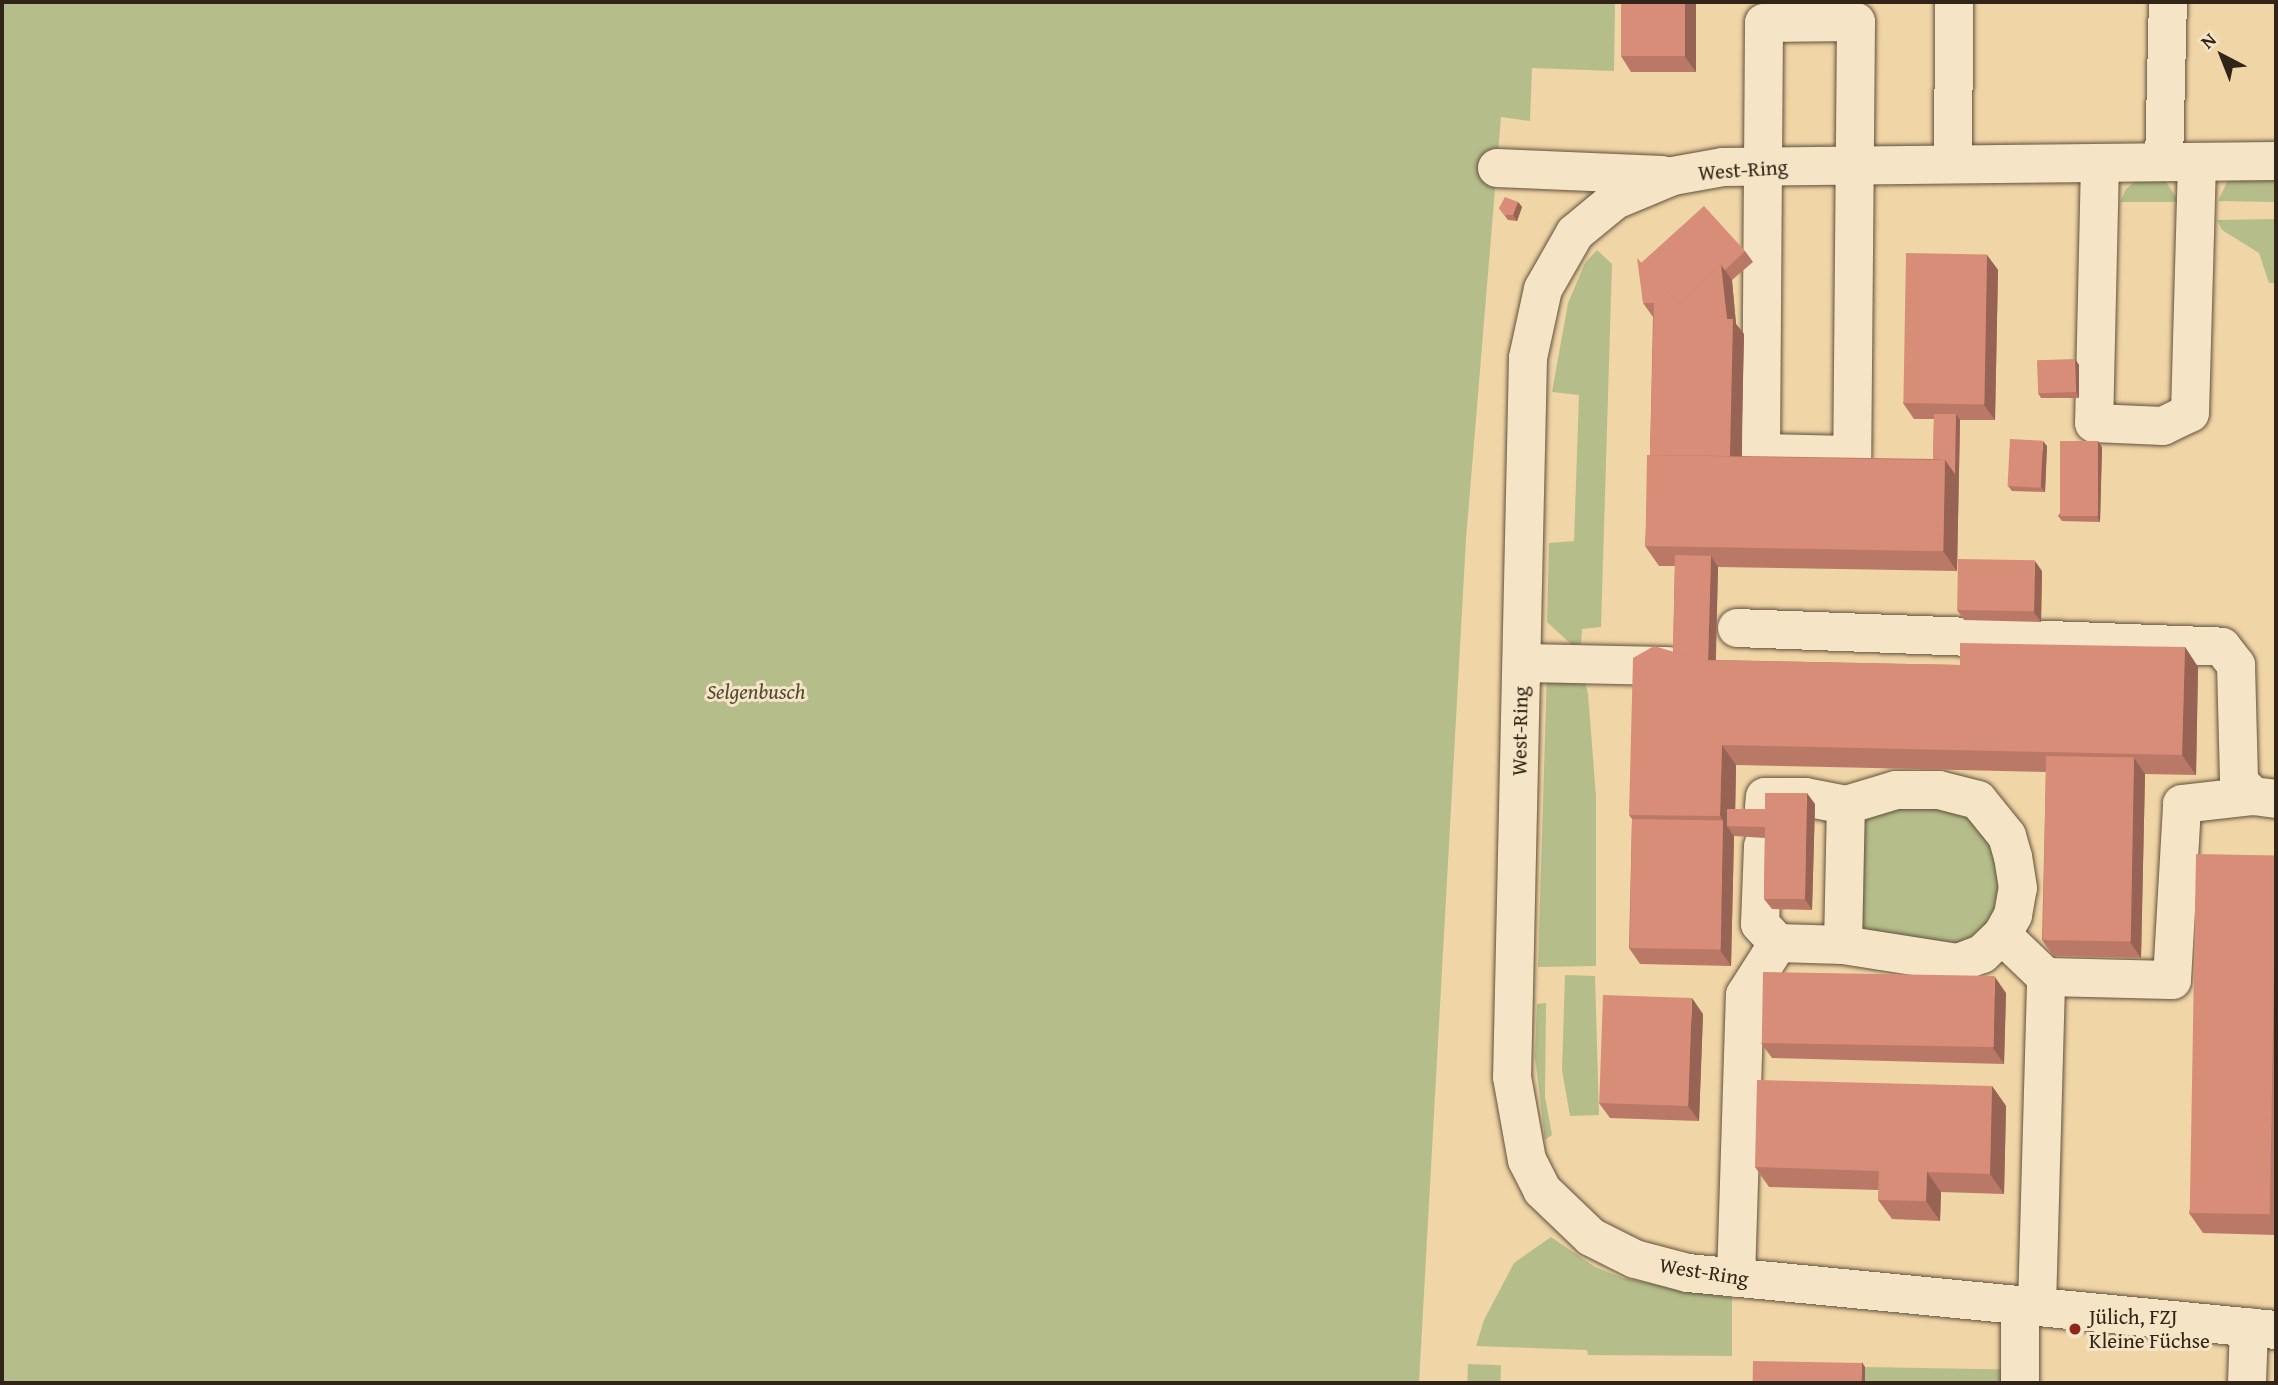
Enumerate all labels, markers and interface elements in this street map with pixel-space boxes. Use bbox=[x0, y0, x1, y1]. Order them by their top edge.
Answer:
north arrow bbox=[2187, 21, 2257, 91]
text: N bbox=[2194, 26, 2222, 55]
street label: West-Ring bbox=[1697, 154, 1789, 186]
park label: Selgenbusch bbox=[707, 679, 805, 705]
street label: West-Ring bbox=[1507, 686, 1533, 776]
street label: West-Ring bbox=[1658, 1253, 1750, 1291]
place label: Jülich, FZJ Kleine Füchse bbox=[2089, 1304, 2210, 1354]
marker: Jülich, FZJ Kleine Füchse bbox=[2067, 1321, 2083, 1337]

